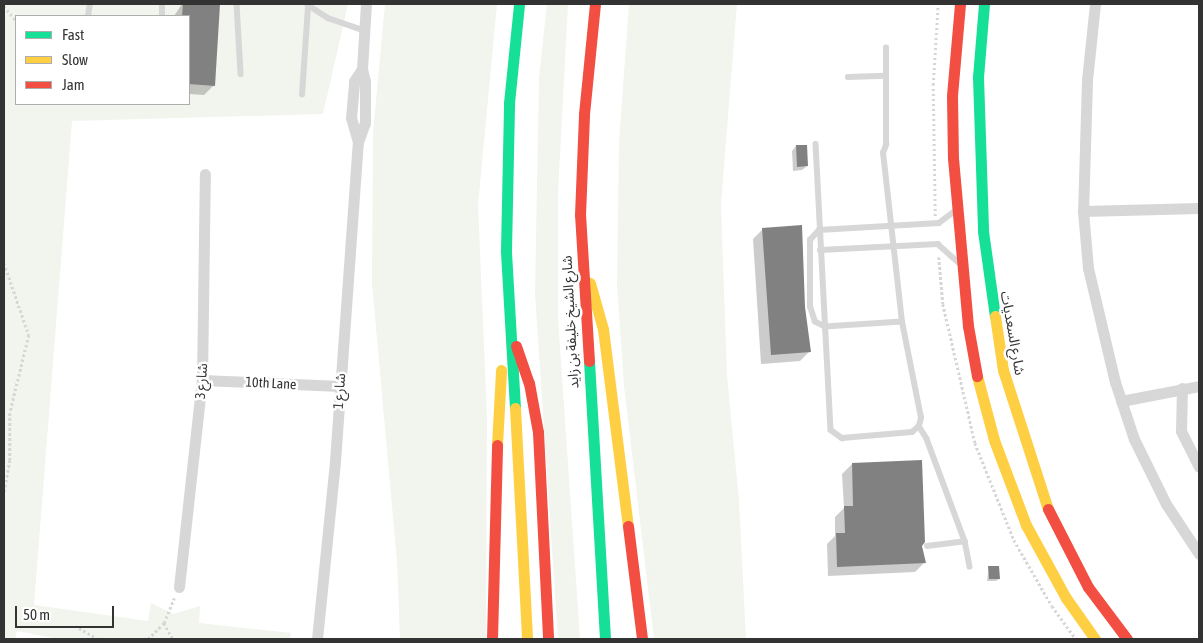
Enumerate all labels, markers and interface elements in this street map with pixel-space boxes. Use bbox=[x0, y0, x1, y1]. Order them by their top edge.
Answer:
legend bbox=[15, 15, 190, 105]
text: Fast bbox=[62, 26, 84, 43]
text: Slow bbox=[62, 51, 88, 68]
text: Jam bbox=[62, 76, 85, 93]
street label: شارع الشيخ خليفة بن زايد bbox=[558, 255, 582, 389]
street label: شارع السعديات bbox=[997, 290, 1029, 376]
street label: شارع 3 bbox=[191, 363, 211, 399]
street label: 10th Lane bbox=[245, 373, 297, 393]
street label: شارع 1 bbox=[329, 373, 349, 409]
scale bar bbox=[18, 596, 116, 628]
text: 50 m bbox=[23, 606, 50, 623]

